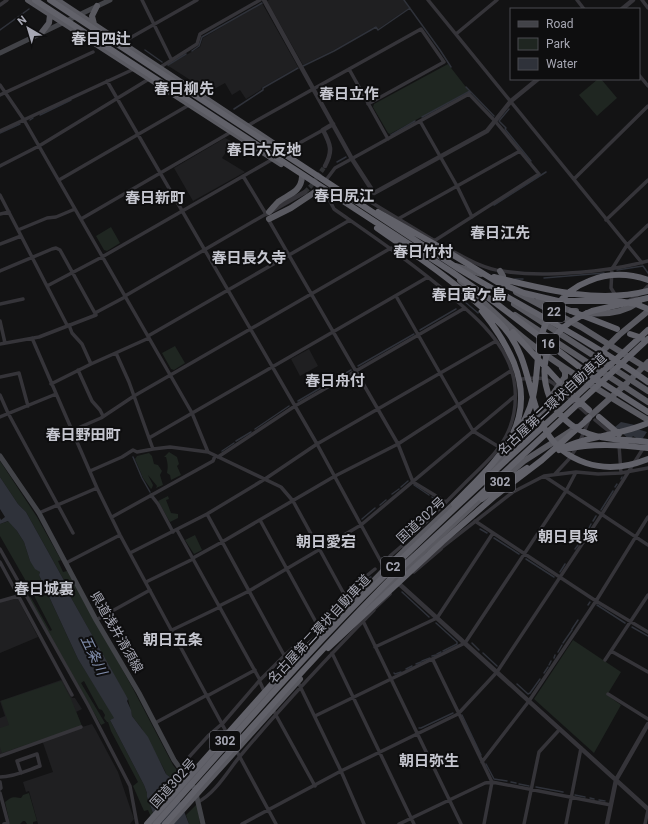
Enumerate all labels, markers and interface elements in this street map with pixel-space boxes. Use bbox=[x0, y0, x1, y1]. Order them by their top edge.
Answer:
north arrow bbox=[8, 8, 48, 48]
legend bbox=[510, 8, 640, 80]
text: N bbox=[15, 13, 29, 28]
text: Road bbox=[546, 17, 574, 31]
district label: 春日四辻 bbox=[71, 30, 131, 48]
text: Park bbox=[546, 37, 571, 51]
text: Water bbox=[546, 57, 577, 71]
district label: 春日柳先 bbox=[154, 80, 214, 98]
district label: 春日立作 bbox=[319, 85, 379, 103]
district label: 春日六反地 bbox=[226, 141, 302, 159]
district label: 春日尻江 bbox=[314, 187, 374, 205]
district label: 春日新町 bbox=[125, 189, 185, 207]
district label: 春日江先 bbox=[470, 224, 530, 242]
district label: 春日竹村 bbox=[393, 243, 453, 261]
district label: 春日長久寺 bbox=[211, 249, 287, 267]
district label: 春日寅ケ島 bbox=[431, 286, 507, 304]
road number: 22 bbox=[543, 302, 565, 322]
road number: 16 bbox=[537, 334, 559, 354]
street label: 名古屋第二環状自動車道 bbox=[495, 350, 609, 458]
district label: 春日舟付 bbox=[305, 372, 365, 390]
district label: 春日野田町 bbox=[45, 426, 121, 444]
road number: 302 bbox=[485, 472, 515, 492]
street label: 国道302号 bbox=[394, 494, 448, 546]
district label: 朝日貝塚 bbox=[538, 528, 598, 546]
district label: 朝日愛宕 bbox=[296, 533, 356, 551]
road number: C2 bbox=[381, 557, 405, 577]
street label: 名古屋第二環状自動車道 bbox=[265, 572, 373, 686]
district label: 春日城裏 bbox=[14, 580, 74, 598]
street label: 県道浅井清須線 bbox=[88, 589, 146, 675]
district label: 朝日五条 bbox=[143, 631, 203, 649]
water label: 五条川 bbox=[78, 633, 111, 679]
road number: 302 bbox=[210, 731, 240, 751]
district label: 朝日弥生 bbox=[399, 752, 459, 770]
street label: 国道302号 bbox=[147, 755, 199, 811]

